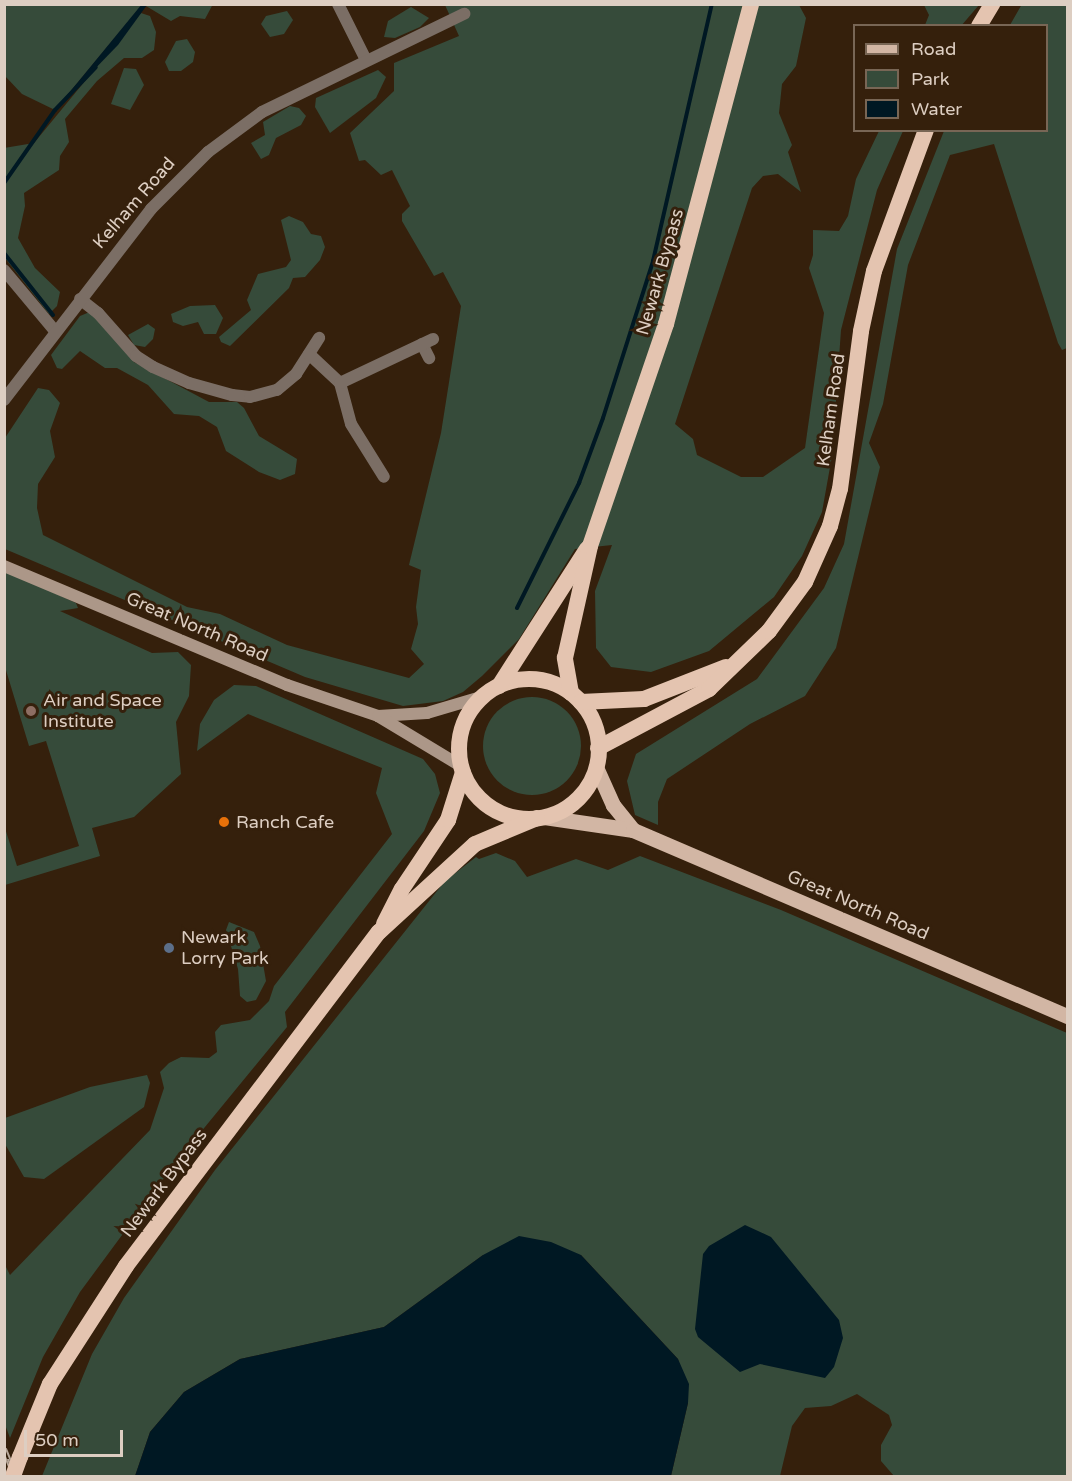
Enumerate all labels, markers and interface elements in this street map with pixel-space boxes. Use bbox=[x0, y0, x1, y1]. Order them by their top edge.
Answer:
legend bbox=[853, 24, 1048, 132]
text: Road bbox=[911, 38, 956, 60]
text: Park bbox=[911, 68, 949, 90]
text: Water bbox=[911, 98, 962, 120]
street label: Kelham Road bbox=[88, 153, 180, 253]
street label: Newark Bypass bbox=[632, 206, 688, 338]
street label: Kelham Road bbox=[812, 352, 850, 468]
street label: Great North Road bbox=[123, 587, 271, 667]
place label: Air and Space Institute bbox=[43, 690, 162, 732]
marker: Air and Space Institute bbox=[24, 704, 38, 718]
place label: Ranch Cafe bbox=[236, 811, 334, 833]
marker: Ranch Cafe bbox=[217, 815, 231, 829]
street label: Great North Road bbox=[784, 865, 932, 945]
place label: Newark Lorry Park bbox=[181, 927, 269, 970]
marker: Newark Lorry Park bbox=[162, 941, 176, 955]
street label: Newark Bypass bbox=[116, 1124, 212, 1242]
scale bar bbox=[27, 1418, 126, 1456]
text: 50 m bbox=[35, 1429, 79, 1451]

